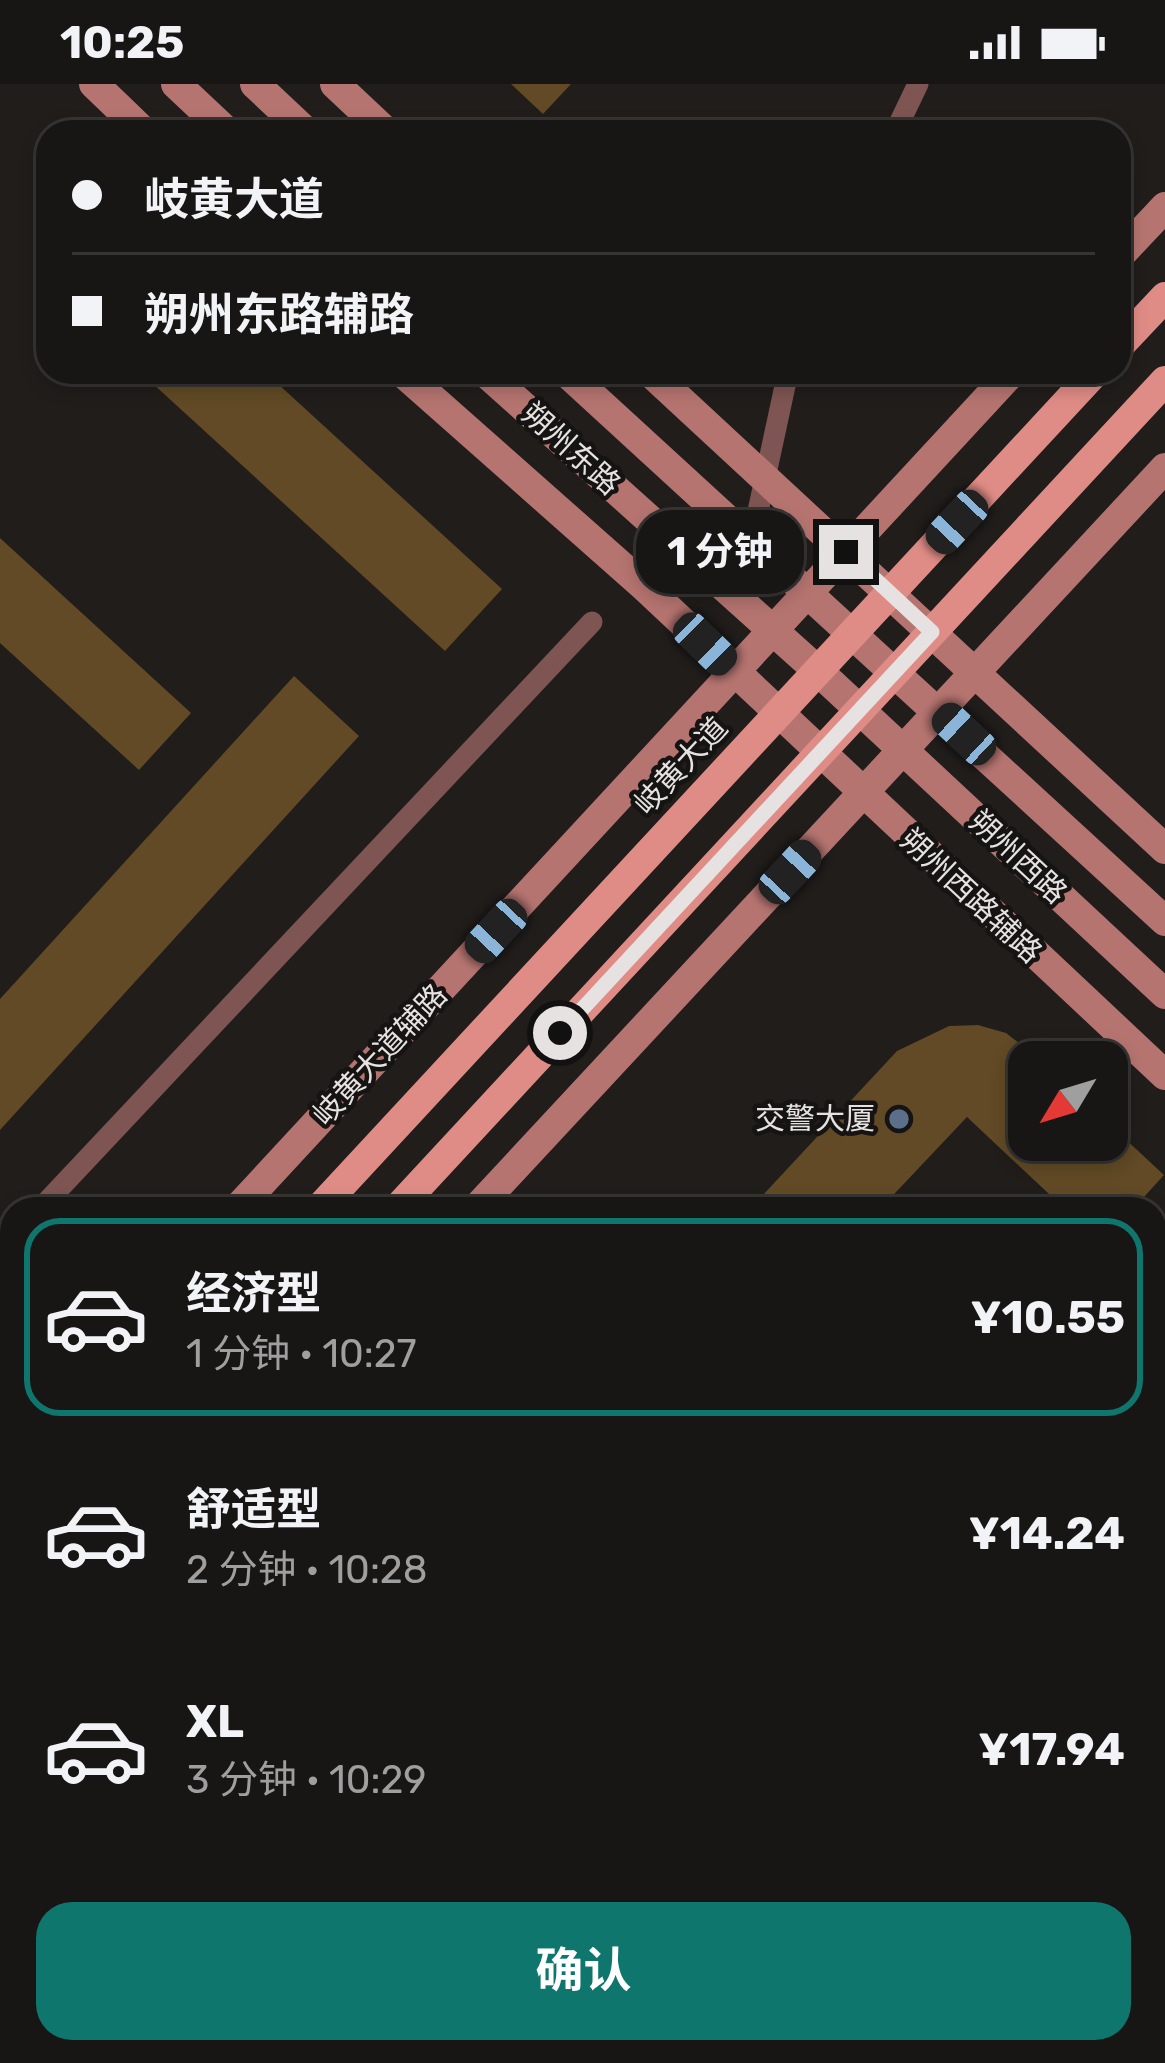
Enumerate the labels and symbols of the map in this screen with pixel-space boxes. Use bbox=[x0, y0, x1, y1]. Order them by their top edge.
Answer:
street label: 朔州东路 bbox=[514, 395, 628, 503]
car bbox=[919, 483, 995, 561]
callout: 1 分钟 bbox=[636, 510, 804, 594]
route end bbox=[819, 525, 873, 579]
car bbox=[667, 606, 743, 682]
car bbox=[925, 696, 1003, 772]
street label: 岐黄大道 bbox=[627, 710, 735, 822]
street label: 朔州西路 bbox=[962, 803, 1074, 911]
street label: 朔州西路辅路 bbox=[893, 821, 1049, 971]
car bbox=[752, 833, 828, 911]
car bbox=[458, 892, 534, 970]
street label: 岐黄大道辅路 bbox=[305, 977, 455, 1133]
route start bbox=[533, 1006, 587, 1060]
north arrow bbox=[1008, 1041, 1128, 1161]
place label: 交警大厦 bbox=[755, 1101, 875, 1137]
marker: 交警大厦 bbox=[886, 1106, 912, 1132]

